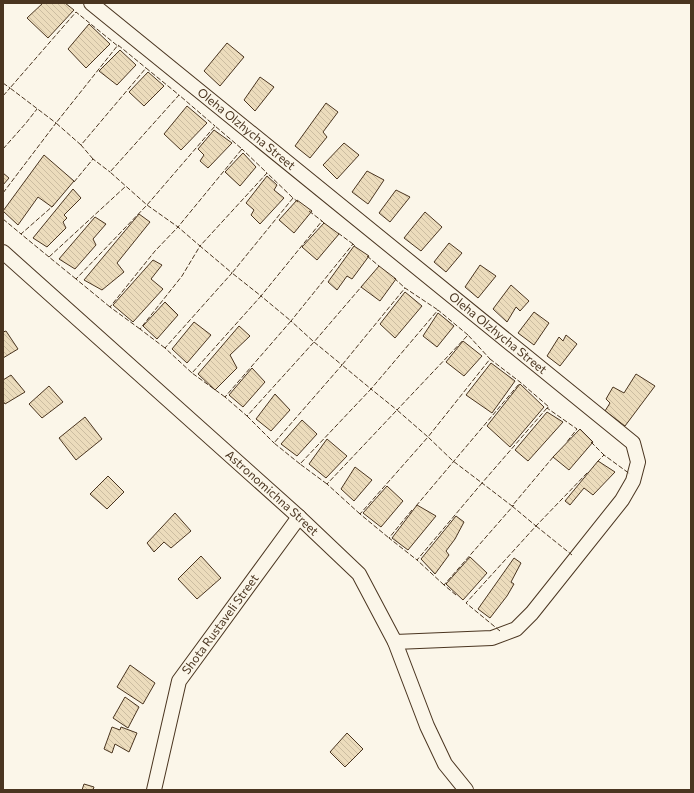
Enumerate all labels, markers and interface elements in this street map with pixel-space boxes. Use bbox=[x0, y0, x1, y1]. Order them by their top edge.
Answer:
street label: Oleha Olzhycha Street bbox=[195, 84, 299, 172]
street label: Oleha Olzhycha Street bbox=[447, 289, 550, 376]
street label: Astronomichna Street bbox=[223, 447, 322, 538]
street label: Shota Rustaveli Street bbox=[178, 571, 261, 677]

